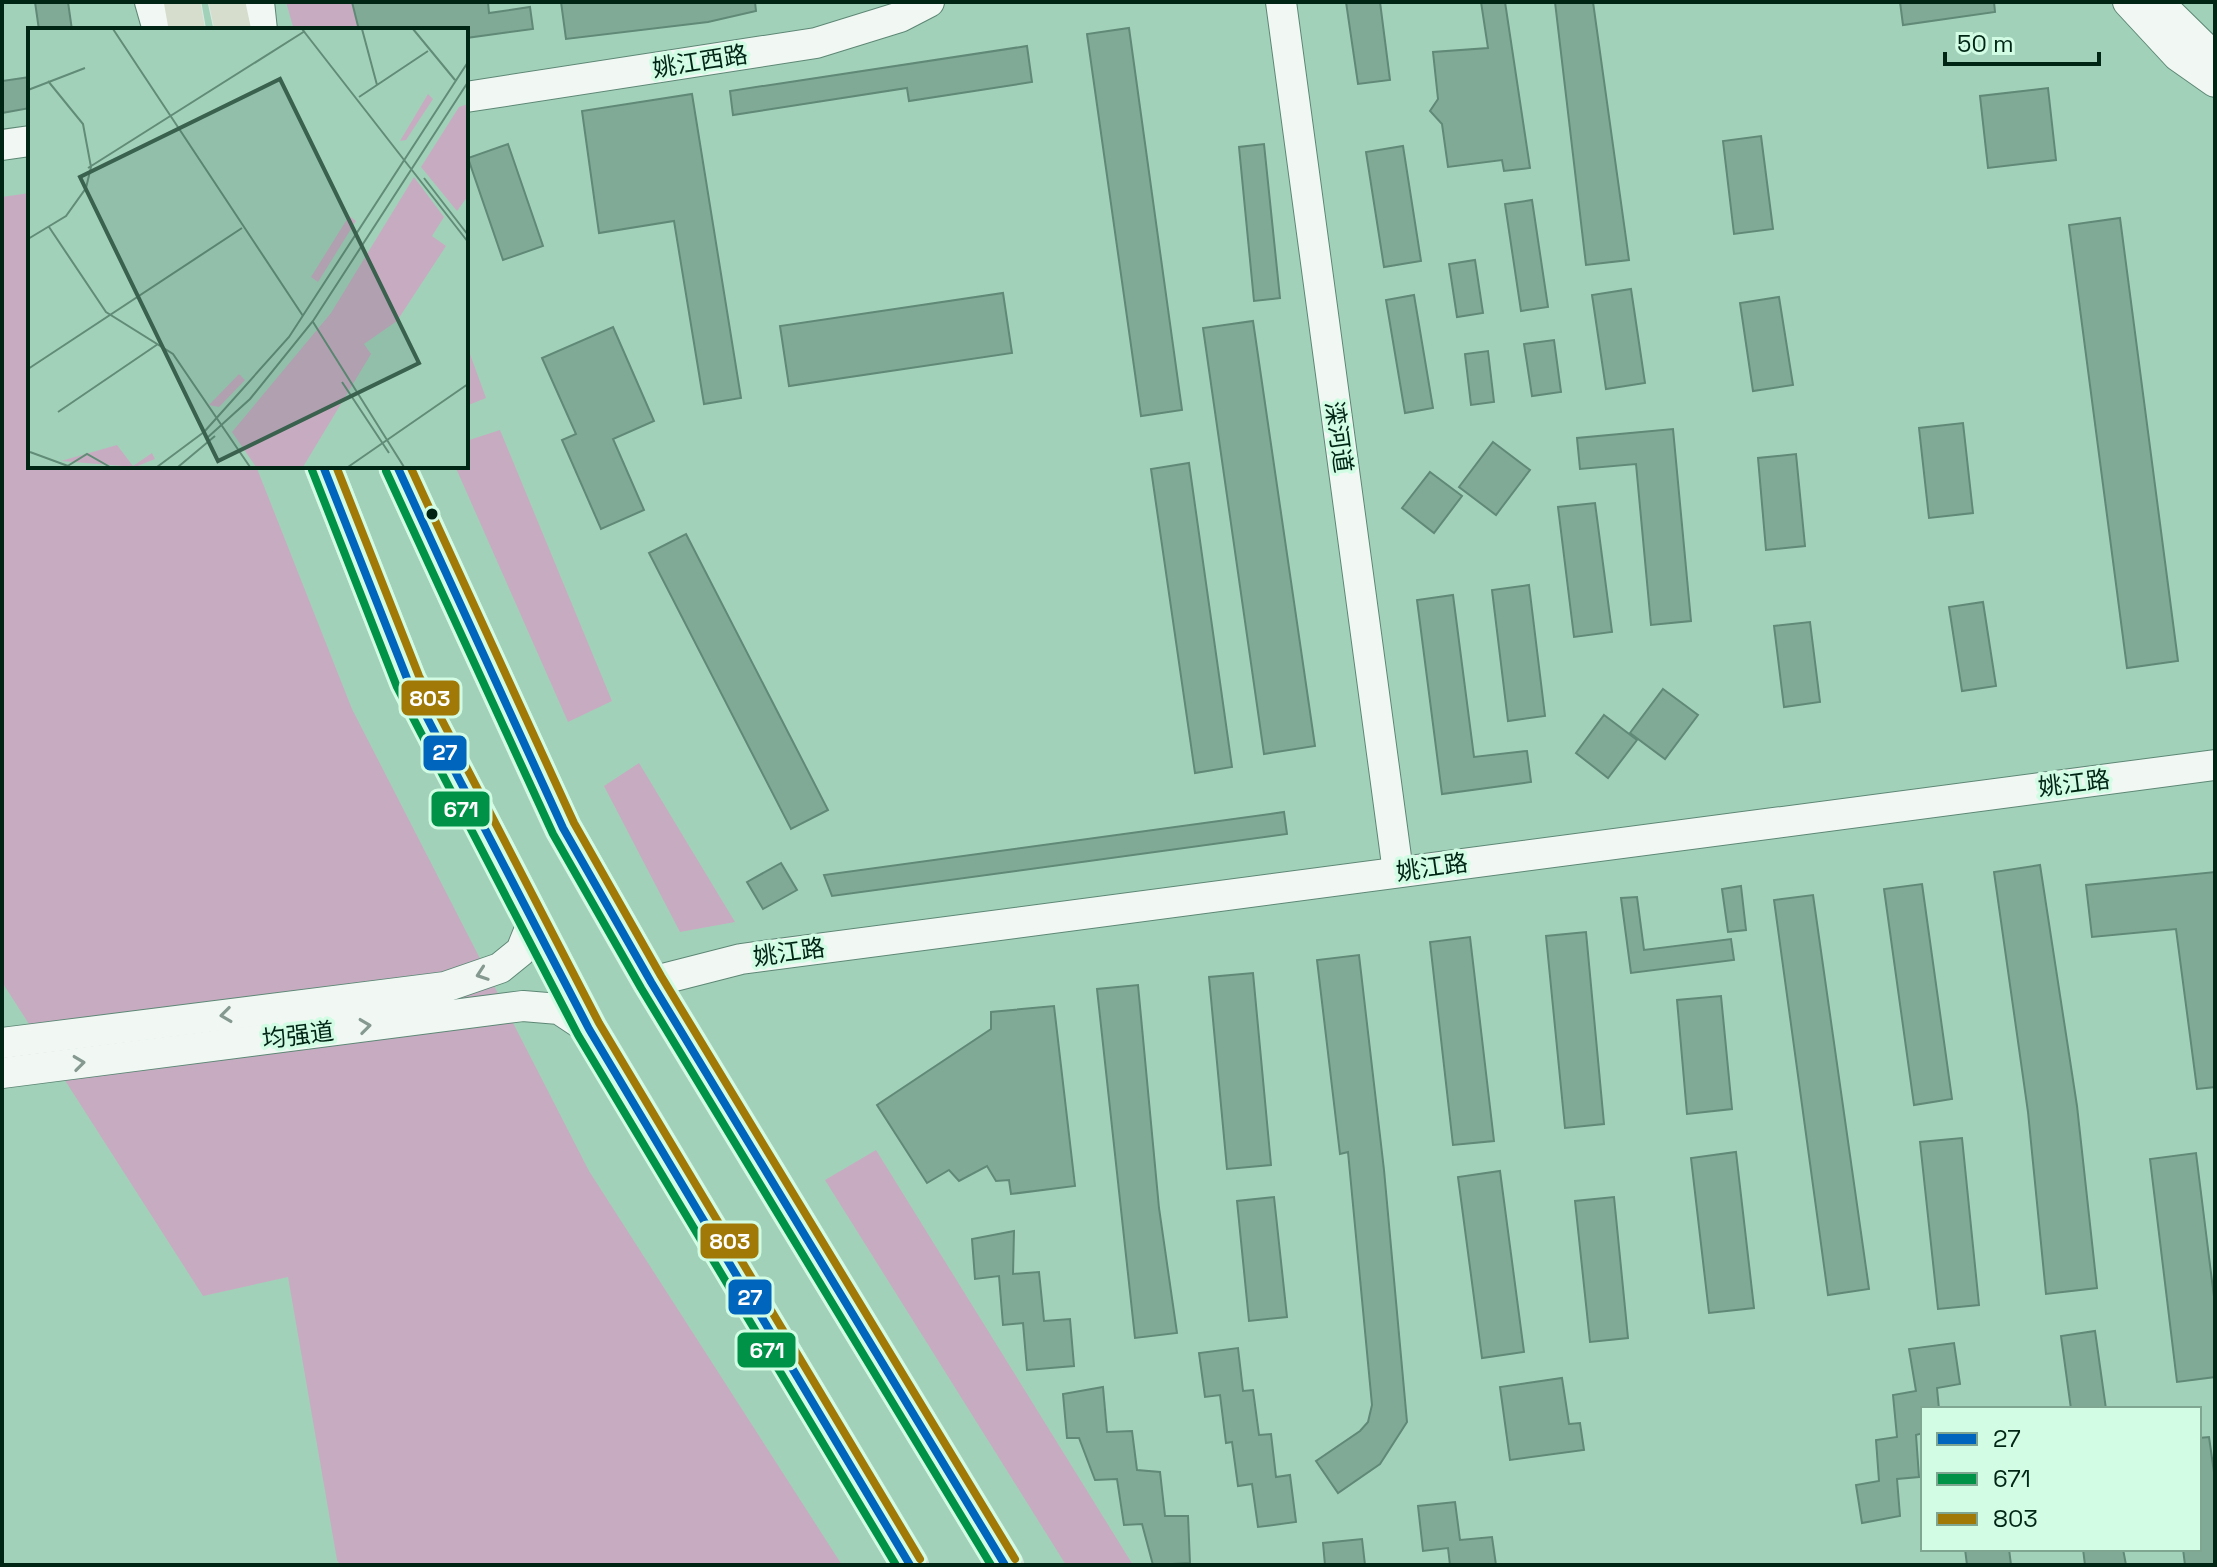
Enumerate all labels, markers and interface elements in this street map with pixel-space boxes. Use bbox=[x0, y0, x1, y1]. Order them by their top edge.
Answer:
scale bar bbox=[1945, 16, 2099, 66]
inset map bbox=[28, 28, 468, 468]
text: 50 m bbox=[1957, 28, 2014, 59]
street label: 姚江西路 bbox=[650, 38, 750, 84]
street label: 滦河道 bbox=[1319, 399, 1359, 475]
unlabelled marker bbox=[424, 506, 440, 522]
line badge: 803 bbox=[400, 679, 461, 717]
text: 803 bbox=[410, 684, 450, 712]
line badge: 27 bbox=[422, 734, 468, 772]
text: 27 bbox=[432, 738, 458, 766]
street label: 姚江路 bbox=[2036, 763, 2112, 803]
line badge: 671 bbox=[430, 790, 491, 828]
text: 671 bbox=[443, 795, 479, 823]
street label: 姚江路 bbox=[1394, 847, 1470, 887]
street label: 姚江路 bbox=[751, 932, 827, 972]
one-way arrow bbox=[476, 964, 490, 981]
one-way arrow bbox=[219, 1006, 233, 1023]
street label: 均强道 bbox=[260, 1015, 336, 1055]
one-way arrow bbox=[358, 1018, 372, 1035]
one-way arrow bbox=[72, 1055, 86, 1072]
line badge: 803 bbox=[699, 1222, 760, 1260]
text: 803 bbox=[710, 1227, 750, 1255]
line badge: 27 bbox=[727, 1278, 773, 1316]
text: 27 bbox=[737, 1283, 763, 1311]
line badge: 671 bbox=[736, 1331, 797, 1369]
text: 671 bbox=[749, 1336, 785, 1364]
legend bbox=[1921, 1407, 2201, 1551]
text: 27 bbox=[1993, 1423, 2021, 1454]
text: 671 bbox=[1993, 1463, 2031, 1494]
text: 803 bbox=[1993, 1503, 2038, 1534]

